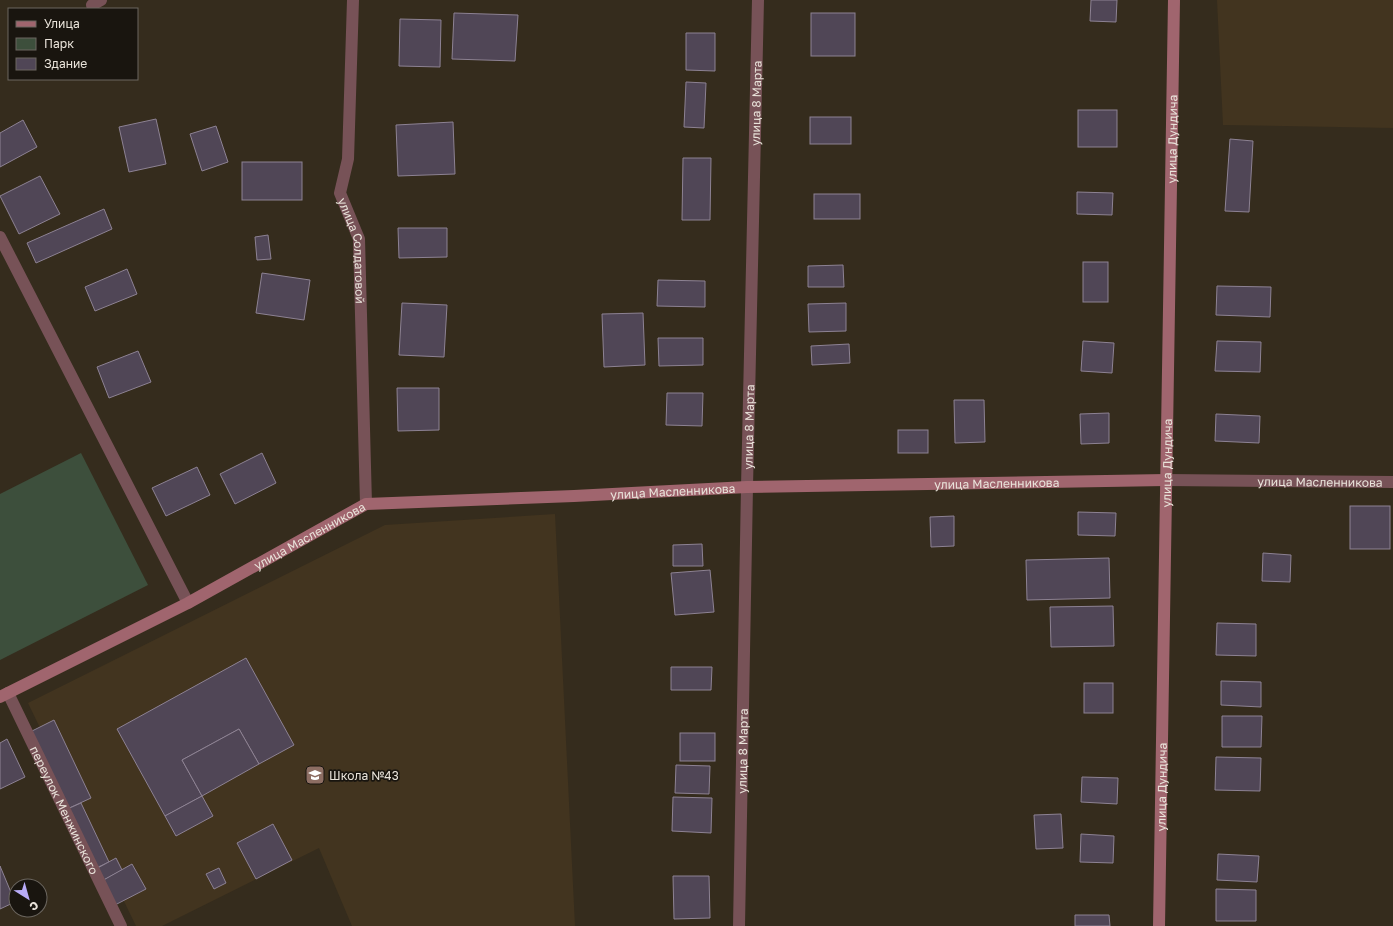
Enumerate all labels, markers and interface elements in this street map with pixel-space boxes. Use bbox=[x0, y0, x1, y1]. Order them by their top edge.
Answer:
legend bbox=[8, 8, 138, 80]
text: Улица bbox=[44, 16, 80, 31]
text: Парк bbox=[44, 36, 74, 51]
text: Здание bbox=[44, 56, 87, 71]
street label: улица 8 Марта bbox=[747, 60, 764, 146]
street label: улица Дундича bbox=[1164, 95, 1180, 184]
street label: улица Солдатовой bbox=[335, 195, 368, 304]
street label: улица 8 Марта bbox=[740, 384, 757, 470]
street label: улица Дундича bbox=[1158, 419, 1175, 508]
street label: улица Масленникова bbox=[1257, 473, 1383, 489]
street label: улица Масленникова bbox=[934, 474, 1059, 491]
street label: улица Масленникова bbox=[610, 480, 736, 502]
street label: улица Масленникова bbox=[251, 499, 368, 573]
street label: улица 8 Марта bbox=[734, 708, 750, 794]
street label: улица Дундича bbox=[1153, 742, 1169, 832]
street label: переулок Менжинского bbox=[27, 743, 102, 877]
school or university icon: Школа №43 bbox=[304, 764, 326, 786]
place label: Школа №43 bbox=[329, 768, 399, 783]
north arrow bbox=[8, 878, 48, 918]
text: С bbox=[27, 899, 41, 914]

